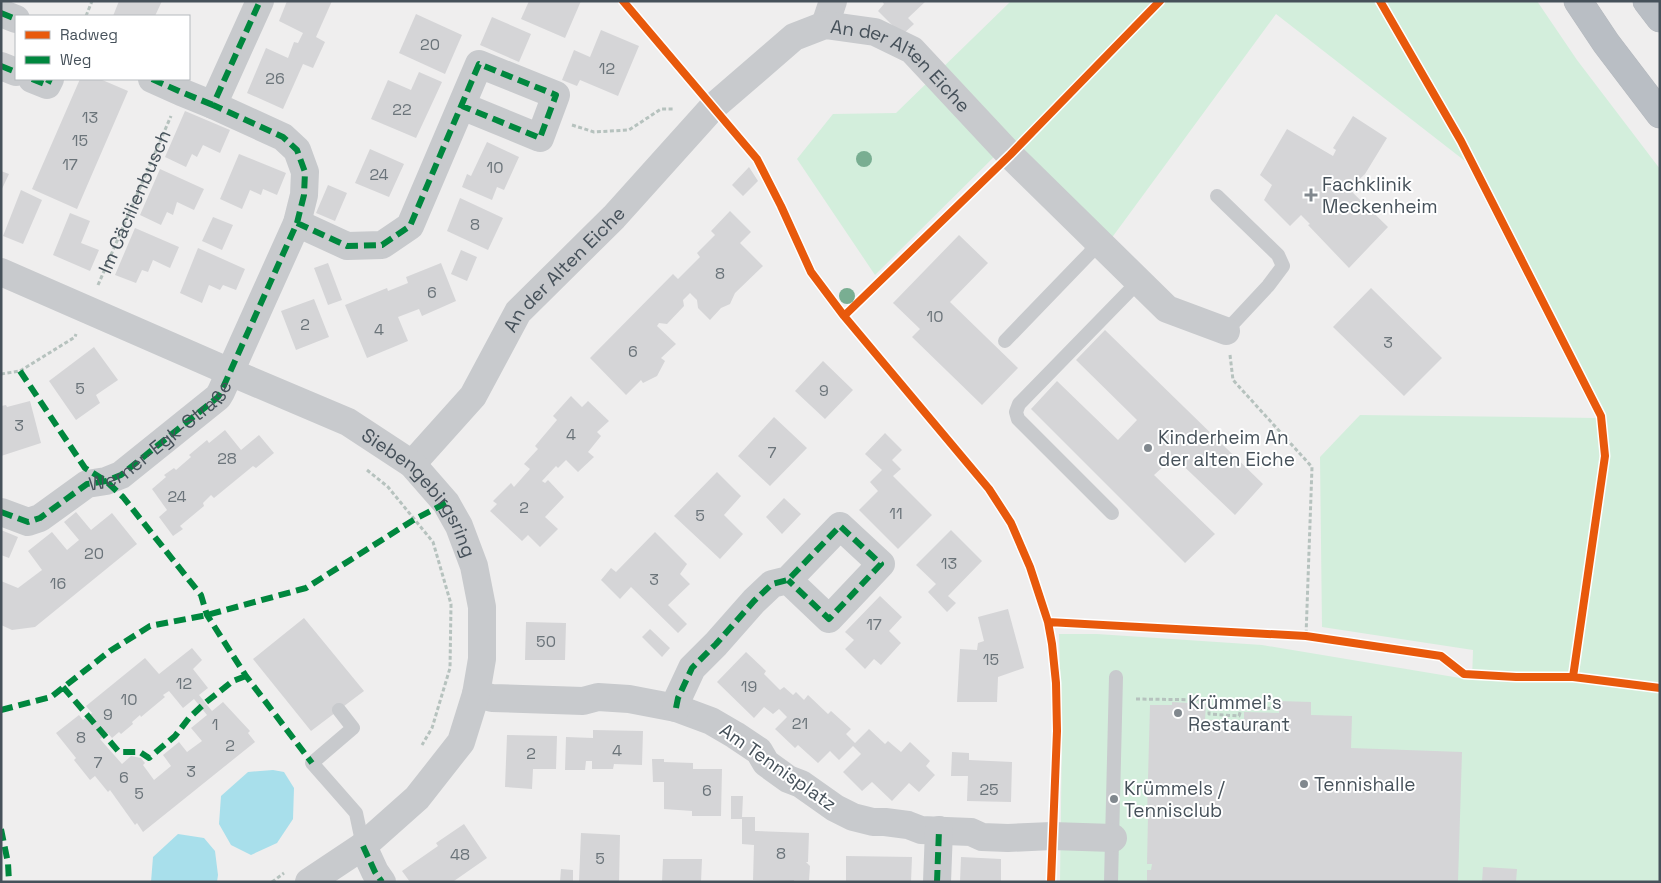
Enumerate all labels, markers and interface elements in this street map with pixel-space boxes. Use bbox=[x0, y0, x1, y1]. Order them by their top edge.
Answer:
street label: An der Alten Eiche bbox=[829, 13, 976, 117]
legend bbox=[15, 15, 190, 80]
text: Radweg bbox=[60, 25, 118, 44]
house number: 20 bbox=[420, 34, 440, 55]
text: Weg bbox=[60, 50, 91, 69]
house number: 12 bbox=[599, 58, 615, 79]
house number: 26 bbox=[265, 68, 285, 89]
house number: 22 bbox=[392, 99, 412, 120]
house number: 13 bbox=[82, 107, 98, 128]
street label: Im Cäcilienbusch bbox=[92, 126, 176, 277]
house number: 15 bbox=[72, 130, 88, 151]
house number: 17 bbox=[62, 154, 78, 175]
house number: 10 bbox=[487, 157, 503, 178]
house number: 24 bbox=[369, 164, 389, 185]
place label: Fachklinik Meckenheim bbox=[1322, 172, 1438, 219]
marker: Fachklinik Meckenheim bbox=[1304, 188, 1318, 202]
street label: An der Alten Eiche bbox=[497, 201, 630, 336]
house number: 8 bbox=[470, 214, 480, 235]
house number: 8 bbox=[715, 263, 725, 284]
house number: 6 bbox=[427, 282, 437, 303]
house number: 10 bbox=[927, 306, 943, 327]
house number: 2 bbox=[300, 314, 310, 335]
house number: 4 bbox=[374, 319, 384, 340]
house number: 3 bbox=[1383, 332, 1393, 353]
house number: 6 bbox=[628, 341, 638, 362]
street label: Werner-Egk-Straße bbox=[87, 376, 237, 496]
house number: 5 bbox=[75, 378, 85, 399]
house number: 9 bbox=[819, 380, 829, 401]
house number: 3 bbox=[14, 415, 24, 436]
street label: Siebengebirgsring bbox=[357, 422, 482, 560]
house number: 4 bbox=[566, 424, 576, 445]
place label: Kinderheim An der alten Eiche bbox=[1158, 425, 1295, 472]
house number: 7 bbox=[767, 442, 777, 463]
marker: Kinderheim An der alten Eiche bbox=[1142, 442, 1154, 454]
house number: 28 bbox=[217, 448, 237, 469]
house number: 24 bbox=[167, 486, 187, 507]
house number: 2 bbox=[519, 497, 529, 518]
house number: 11 bbox=[889, 503, 903, 524]
house number: 5 bbox=[695, 505, 705, 526]
house number: 20 bbox=[84, 543, 104, 564]
house number: 13 bbox=[941, 553, 957, 574]
house number: 3 bbox=[649, 569, 659, 590]
house number: 16 bbox=[50, 573, 66, 594]
house number: 17 bbox=[866, 614, 882, 635]
house number: 50 bbox=[536, 631, 556, 652]
house number: 15 bbox=[983, 649, 999, 670]
house number: 12 bbox=[176, 673, 192, 694]
house number: 19 bbox=[741, 676, 757, 697]
house number: 10 bbox=[121, 689, 137, 710]
place label: Krümmel's Restaurant bbox=[1188, 690, 1290, 737]
house number: 9 bbox=[103, 704, 113, 725]
marker: Krümmel's Restaurant bbox=[1172, 707, 1184, 719]
house number: 21 bbox=[792, 713, 808, 734]
house number: 1 bbox=[212, 714, 218, 735]
street label: Am Tennisplatz bbox=[715, 717, 841, 817]
house number: 8 bbox=[76, 727, 86, 748]
house number: 2 bbox=[225, 735, 235, 756]
house number: 4 bbox=[612, 740, 622, 761]
house number: 2 bbox=[526, 743, 536, 764]
house number: 7 bbox=[93, 752, 103, 773]
house number: 3 bbox=[186, 761, 196, 782]
house number: 6 bbox=[119, 767, 129, 788]
place label: Tennishalle bbox=[1314, 772, 1416, 797]
place label: Krümmels / Tennisclub bbox=[1124, 776, 1226, 823]
marker: Tennishalle bbox=[1298, 778, 1310, 790]
house number: 25 bbox=[979, 779, 999, 800]
house number: 6 bbox=[702, 780, 712, 801]
house number: 5 bbox=[134, 783, 144, 804]
marker: Krümmels / Tennisclub bbox=[1108, 793, 1120, 805]
house number: 8 bbox=[776, 843, 786, 864]
house number: 48 bbox=[450, 844, 470, 865]
house number: 5 bbox=[595, 848, 605, 869]

